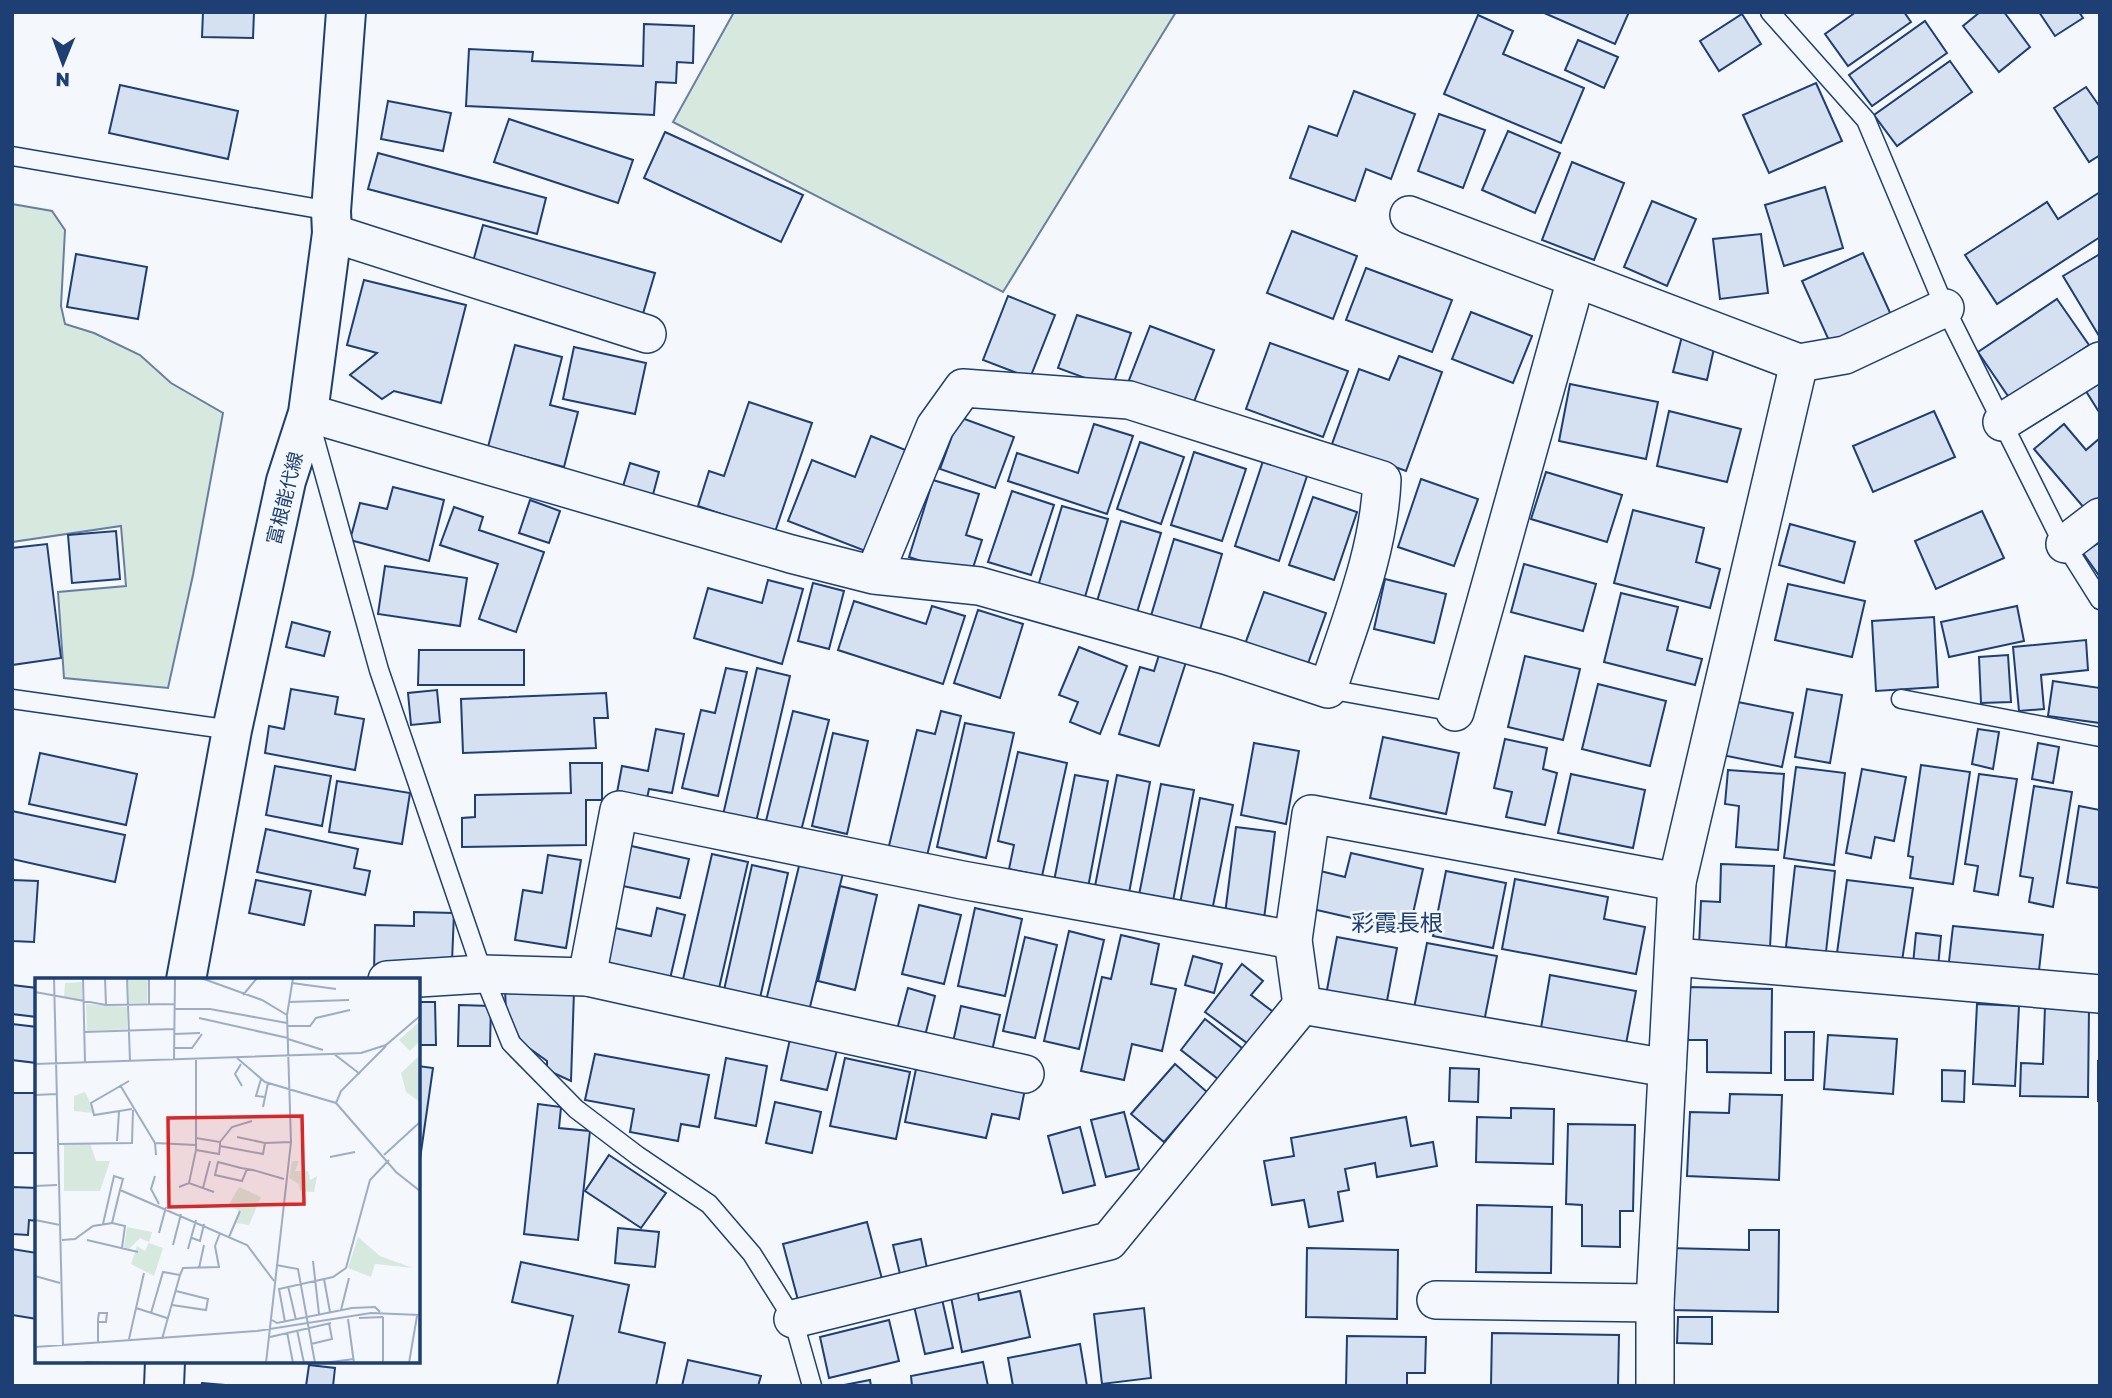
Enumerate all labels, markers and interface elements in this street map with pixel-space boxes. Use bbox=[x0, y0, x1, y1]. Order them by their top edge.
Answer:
north arrow bbox=[28, 28, 98, 98]
text: N bbox=[55, 69, 70, 92]
street label: 富根能代線 bbox=[261, 449, 307, 547]
district label: 彩霞長根 bbox=[1351, 908, 1443, 936]
inset map bbox=[35, 978, 420, 1363]

